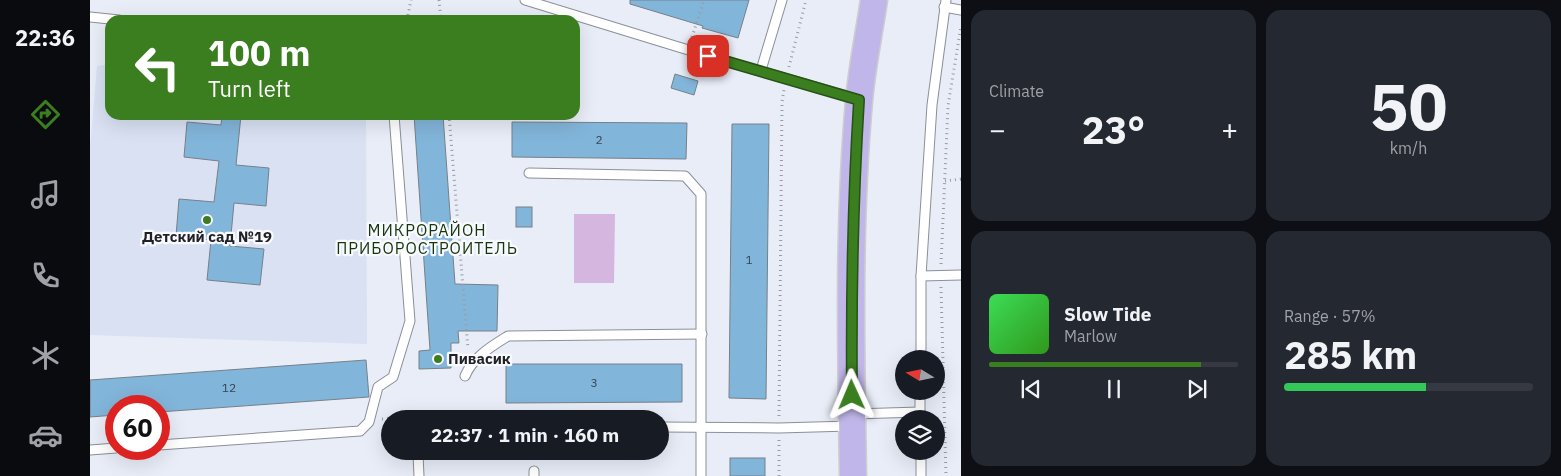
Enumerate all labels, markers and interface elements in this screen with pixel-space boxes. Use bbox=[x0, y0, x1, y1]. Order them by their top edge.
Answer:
text: 22:36 bbox=[15, 23, 75, 52]
text: 100 m bbox=[208, 30, 311, 76]
icon: left bbox=[125, 35, 190, 100]
pin bbox=[687, 35, 729, 77]
icon: arrive bbox=[694, 42, 722, 70]
text: 50 bbox=[1369, 63, 1448, 148]
text: Turn left bbox=[208, 74, 291, 103]
text: Climate bbox=[989, 81, 1044, 101]
icon: directions bbox=[28, 97, 63, 132]
text: 23° bbox=[1082, 105, 1145, 154]
text: − bbox=[989, 111, 1006, 148]
text: + bbox=[1221, 111, 1238, 148]
house number: 2 bbox=[595, 132, 603, 147]
text: km/h bbox=[1390, 138, 1427, 158]
icon: music bbox=[28, 177, 63, 212]
marker: Детский сад №19 bbox=[201, 214, 213, 226]
district label: МИКРОРАЙОН ПРИБОРОСТРОИТЕЛЬ bbox=[336, 220, 518, 258]
place label: Детский сад №19 bbox=[142, 227, 272, 246]
house number: 1 bbox=[745, 252, 753, 267]
icon: phone bbox=[28, 258, 63, 293]
text: Slow Tide bbox=[1064, 302, 1151, 326]
text: Range · 57% bbox=[1284, 306, 1376, 326]
text: Marlow bbox=[1064, 326, 1117, 346]
text: 285 km bbox=[1284, 330, 1417, 379]
icon: climate bbox=[28, 338, 63, 373]
place label: Пивасик bbox=[448, 349, 511, 368]
north arrow bbox=[895, 350, 945, 400]
map controls bbox=[895, 350, 945, 460]
marker: Пивасик bbox=[432, 353, 444, 365]
position arrow bbox=[825, 368, 877, 420]
house number: 3 bbox=[590, 375, 598, 390]
icon: previous bbox=[1017, 375, 1045, 403]
icon: pause bbox=[1100, 375, 1128, 403]
icon: next bbox=[1183, 375, 1211, 403]
house number: 12 bbox=[222, 380, 236, 395]
speed limit sign: 60 bbox=[105, 395, 170, 460]
button: layers bbox=[895, 410, 945, 460]
icon: car bbox=[28, 418, 63, 453]
text: 22:37 · 1 min · 160 m bbox=[431, 423, 619, 447]

